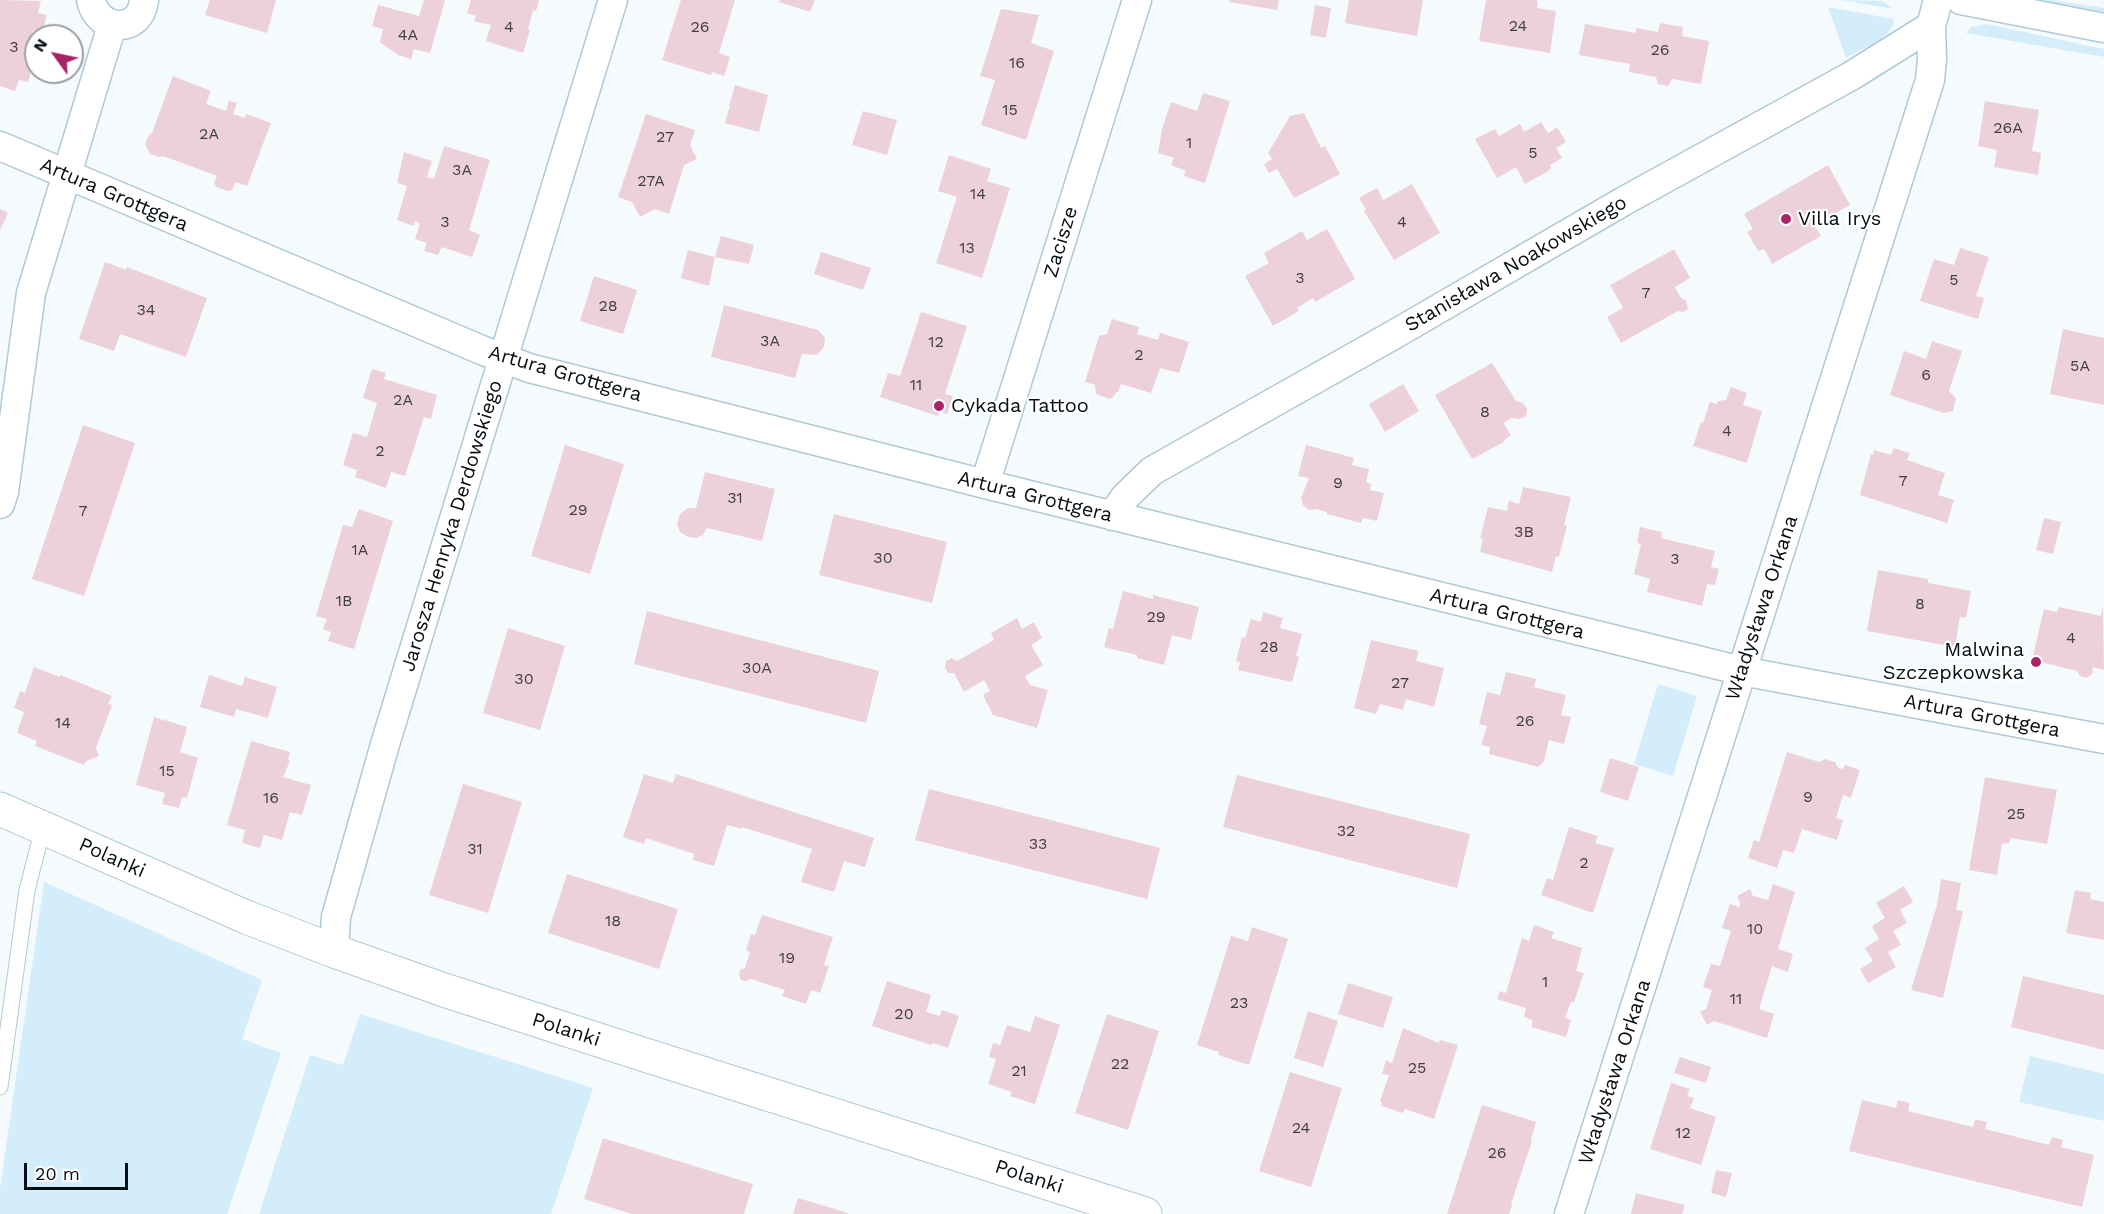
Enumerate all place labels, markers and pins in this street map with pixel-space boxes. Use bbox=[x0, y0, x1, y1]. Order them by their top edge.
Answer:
place label: Villa Irys bbox=[1798, 207, 1881, 231]
marker: Villa Irys bbox=[1779, 212, 1793, 226]
place label: Cykada Tattoo bbox=[951, 394, 1089, 418]
marker: Cykada Tattoo bbox=[932, 399, 946, 413]
place label: Malwina Szczepkowska bbox=[1883, 638, 2024, 685]
marker: Malwina Szczepkowska bbox=[2029, 655, 2043, 669]

